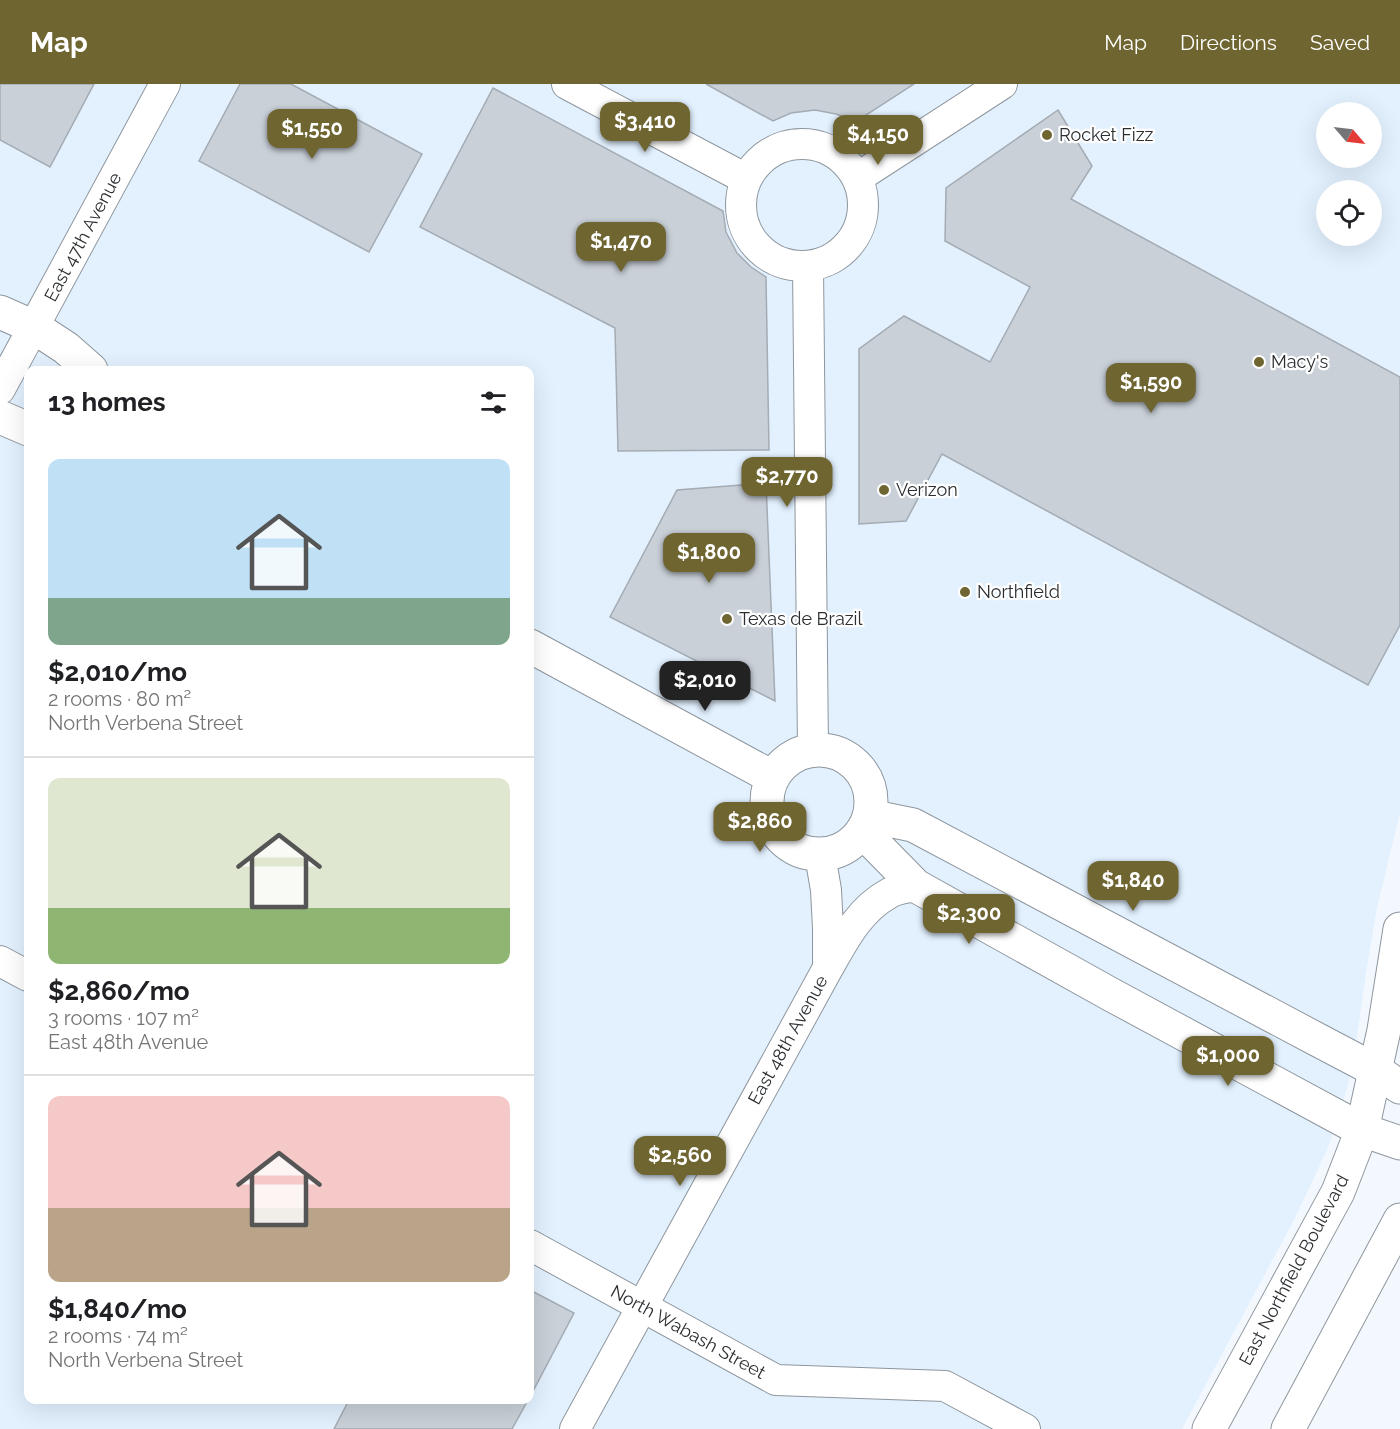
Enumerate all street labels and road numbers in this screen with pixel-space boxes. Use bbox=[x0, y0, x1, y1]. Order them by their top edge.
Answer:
street label: East 47th Avenue bbox=[40, 168, 126, 305]
street label: East 48th Avenue bbox=[743, 971, 832, 1108]
street label: East Northfield Boulevard bbox=[1234, 1171, 1353, 1369]
street label: North Wabash Street bbox=[607, 1280, 769, 1383]

